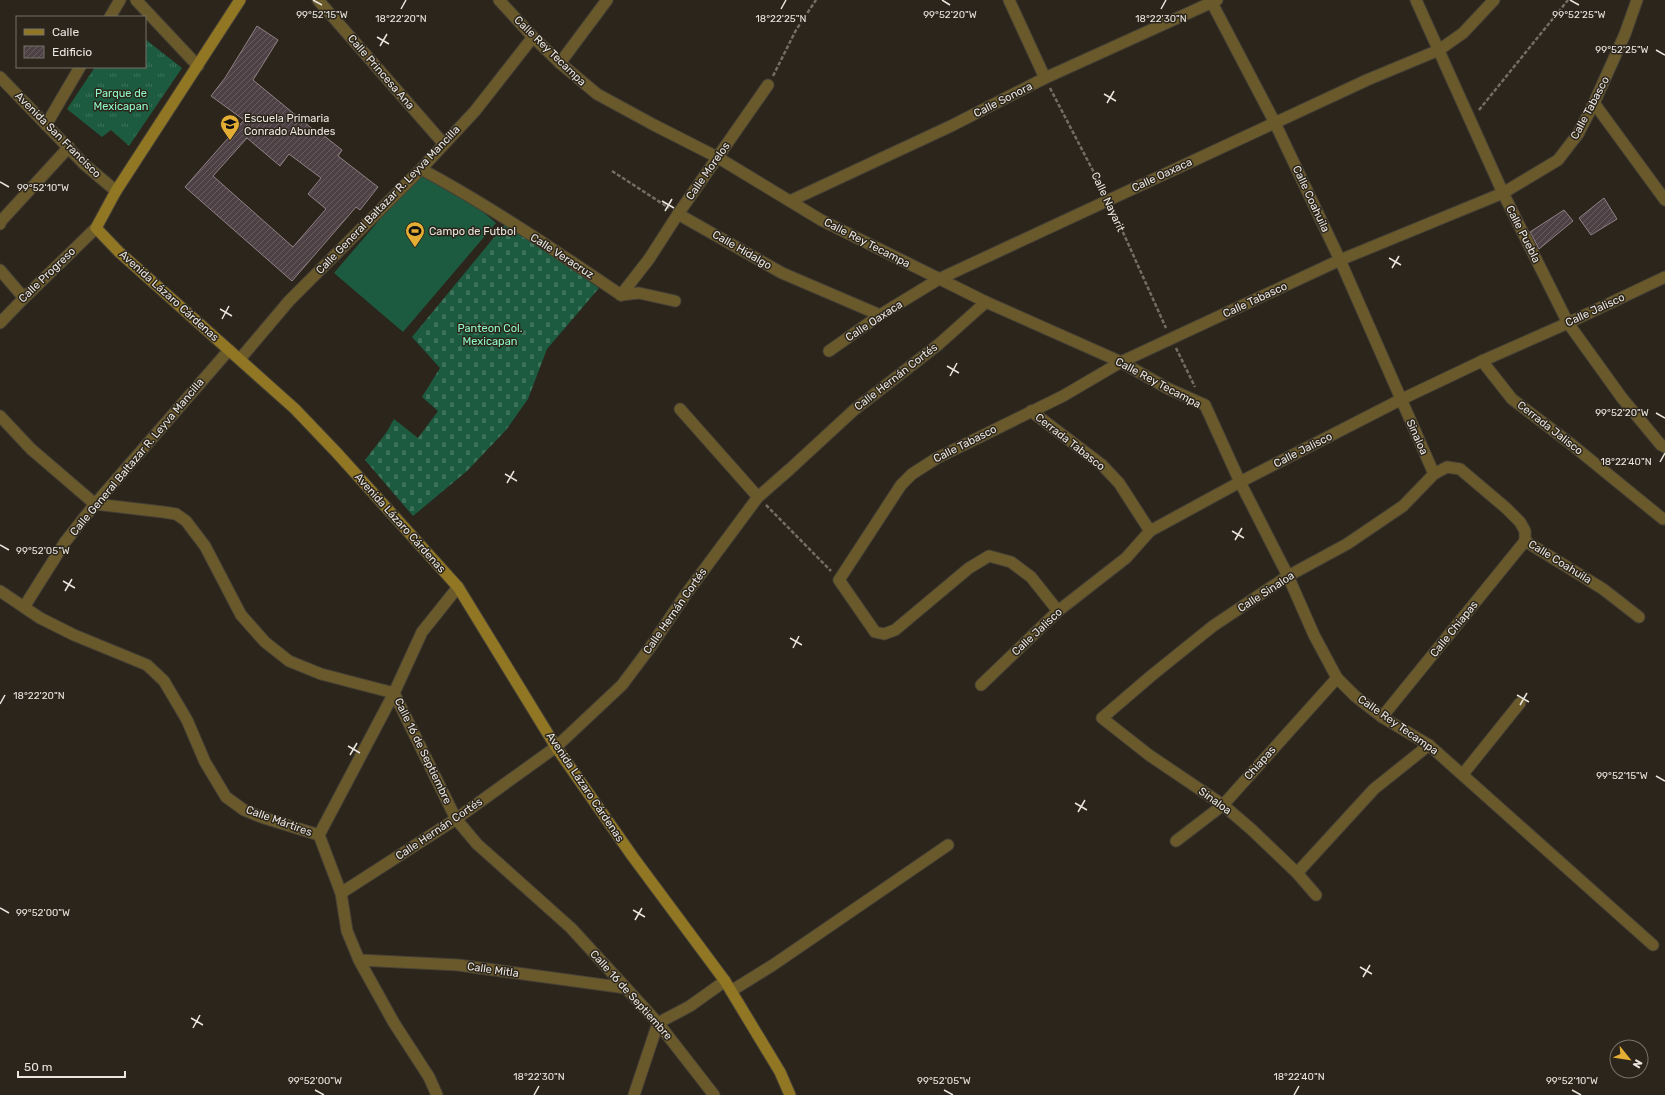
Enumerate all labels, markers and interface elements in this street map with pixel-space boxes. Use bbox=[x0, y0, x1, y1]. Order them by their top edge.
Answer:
text: 99°52'15"W bbox=[296, 9, 348, 21]
text: 99°52'20"W bbox=[923, 9, 977, 21]
text: 99°52'25"W bbox=[1552, 9, 1606, 21]
text: 18°22'20"N bbox=[375, 13, 427, 25]
street label: Calle Rey Tecampa bbox=[511, 13, 589, 89]
text: 18°22'25"N bbox=[756, 13, 807, 25]
text: 18°22'30"N bbox=[1135, 13, 1187, 25]
legend bbox=[16, 16, 146, 68]
text: Calle bbox=[52, 25, 79, 39]
street label: Calle Princesa Ana bbox=[345, 32, 417, 112]
text: 99°52'25"W bbox=[1595, 44, 1649, 56]
text: Edificio bbox=[52, 45, 92, 59]
street label: Calle Tabasco bbox=[1568, 74, 1612, 142]
street label: Calle Sonora bbox=[972, 80, 1034, 120]
park label: Parque de Mexicapan bbox=[94, 87, 148, 113]
street label: Avenida San Francisco bbox=[12, 89, 104, 181]
place label: Escuela Primaria Conrado Abundes bbox=[244, 112, 336, 138]
school or university icon: Escuela Primaria Conrado Abundes bbox=[219, 113, 241, 141]
street label: Calle General Baltazar R. Leyva Mancilla bbox=[313, 123, 463, 277]
street label: Calle Morelos bbox=[683, 139, 733, 202]
street label: Calle Oaxaca bbox=[1130, 155, 1194, 195]
street label: Calle Coahuila bbox=[1290, 164, 1332, 234]
street label: Calle Nayarit bbox=[1089, 170, 1128, 235]
text: 99°52'10"W bbox=[17, 182, 69, 194]
street label: Calle Puebla bbox=[1503, 203, 1543, 265]
street label: Calle Rey Tecampa bbox=[822, 216, 912, 270]
sports icon: Campo de Futbol bbox=[404, 220, 426, 248]
place label: Campo de Futbol bbox=[429, 225, 516, 238]
street label: Calle Hidalgo bbox=[710, 228, 774, 272]
street label: Calle Veracruz bbox=[528, 231, 596, 281]
street label: Calle Progreso bbox=[16, 245, 78, 305]
street label: Avenida Lázaro Cárdenas bbox=[117, 248, 222, 344]
street label: Calle Tabasco bbox=[1221, 279, 1289, 321]
street label: Calle Jalisco bbox=[1563, 291, 1627, 329]
street label: Calle Oaxaca bbox=[843, 298, 905, 344]
park label: Panteon Col. Mexicapan bbox=[458, 322, 523, 348]
street label: Calle Hernán Cortés bbox=[852, 340, 940, 413]
street label: Calle Rey Tecampa bbox=[1113, 355, 1203, 411]
street label: Calle General Baltazar R. Leyva Mancilla bbox=[67, 376, 207, 538]
street label: Cerrada Jalisco bbox=[1515, 398, 1585, 458]
text: 99°52'20"W bbox=[1595, 407, 1649, 419]
street label: Cerrada Tabasco bbox=[1033, 411, 1107, 473]
street label: Sinaloa bbox=[1403, 417, 1431, 457]
street label: Calle Tabasco bbox=[931, 422, 999, 466]
street label: Calle Jalisco bbox=[1272, 430, 1334, 470]
text: 18°22'40"N bbox=[1600, 456, 1652, 468]
street label: Avenida Lázaro Cárdenas bbox=[352, 471, 448, 576]
street label: Calle Coahuila bbox=[1526, 537, 1594, 587]
text: 99°52'05"W bbox=[16, 545, 70, 557]
street label: Calle Hernán Cortés bbox=[640, 565, 710, 656]
street label: Calle Sinaloa bbox=[1235, 569, 1297, 615]
street label: Calle Chiapas bbox=[1427, 598, 1481, 660]
street label: Calle Jalisco bbox=[1009, 605, 1065, 659]
text: 18°22'20"N bbox=[13, 690, 65, 702]
street label: Calle Rey Tecampa bbox=[1355, 692, 1441, 758]
street label: Calle 16 de Septiembre bbox=[392, 696, 454, 806]
street label: Avenida Lázaro Cárdenas bbox=[543, 730, 627, 845]
street label: Chiapas bbox=[1241, 743, 1279, 783]
text: 99°52'15"W bbox=[1596, 770, 1648, 782]
street label: Sinaloa bbox=[1196, 785, 1234, 817]
street label: Calle Hernán Cortés bbox=[393, 795, 485, 863]
street label: Calle Mártires bbox=[244, 803, 314, 839]
text: 99°52'00"W bbox=[16, 907, 70, 919]
street label: Calle 16 de Septiembre bbox=[587, 947, 675, 1043]
street label: Calle Mitla bbox=[466, 960, 520, 980]
north arrow bbox=[1609, 1039, 1649, 1079]
scale bar bbox=[18, 1053, 125, 1079]
text: N bbox=[1630, 1057, 1645, 1070]
text: 50 m bbox=[24, 1060, 52, 1074]
text: 18°22'30"N bbox=[513, 1071, 565, 1083]
text: 18°22'40"N bbox=[1273, 1071, 1325, 1083]
text: 99°52'00"W bbox=[288, 1075, 342, 1087]
text: 99°52'05"W bbox=[917, 1075, 971, 1087]
text: 99°52'10"W bbox=[1546, 1075, 1598, 1087]

